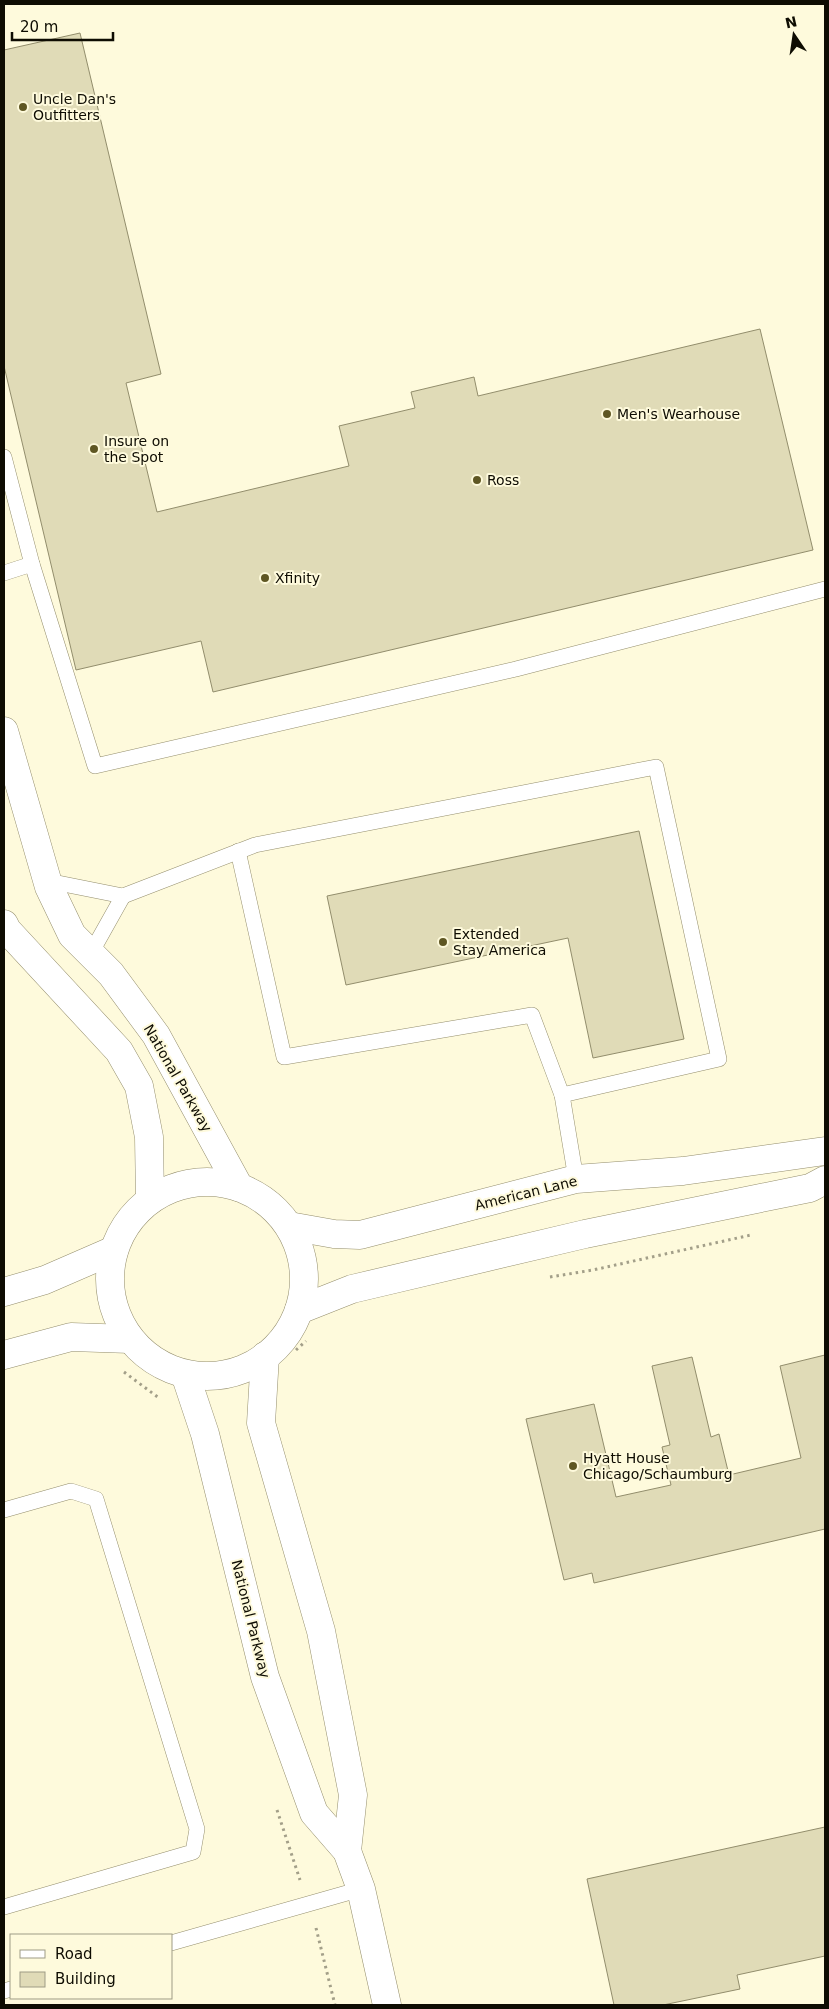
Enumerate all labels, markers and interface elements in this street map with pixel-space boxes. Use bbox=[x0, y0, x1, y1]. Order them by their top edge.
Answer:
scale bar bbox=[12, 10, 114, 42]
north arrow bbox=[769, 10, 819, 60]
text: N bbox=[784, 13, 799, 31]
text: 20 m bbox=[20, 18, 58, 36]
place label: Uncle Dan's Outfitters bbox=[33, 91, 116, 123]
marker: Uncle Dan's Outfitters bbox=[17, 101, 29, 113]
place label: Men's Wearhouse bbox=[617, 406, 740, 422]
marker: Men's Wearhouse bbox=[601, 408, 613, 420]
place label: Insure on the Spot bbox=[104, 433, 169, 465]
marker: Insure on the Spot bbox=[88, 443, 100, 455]
place label: Ross bbox=[487, 472, 519, 488]
marker: Ross bbox=[471, 474, 483, 486]
place label: Xfinity bbox=[275, 570, 320, 586]
marker: Xfinity bbox=[259, 572, 271, 584]
place label: Extended Stay America bbox=[453, 926, 546, 958]
marker: Extended Stay America bbox=[437, 936, 449, 948]
street label: National Parkway bbox=[141, 1021, 215, 1135]
street label: American Lane bbox=[473, 1173, 579, 1213]
place label: Hyatt House Chicago/Schaumburg bbox=[583, 1450, 733, 1482]
marker: Hyatt House Chicago/Schaumburg bbox=[567, 1460, 579, 1472]
street label: National Parkway bbox=[229, 1558, 273, 1680]
legend bbox=[10, 1934, 172, 1999]
text: Road bbox=[55, 1945, 93, 1963]
text: Building bbox=[55, 1970, 116, 1988]

